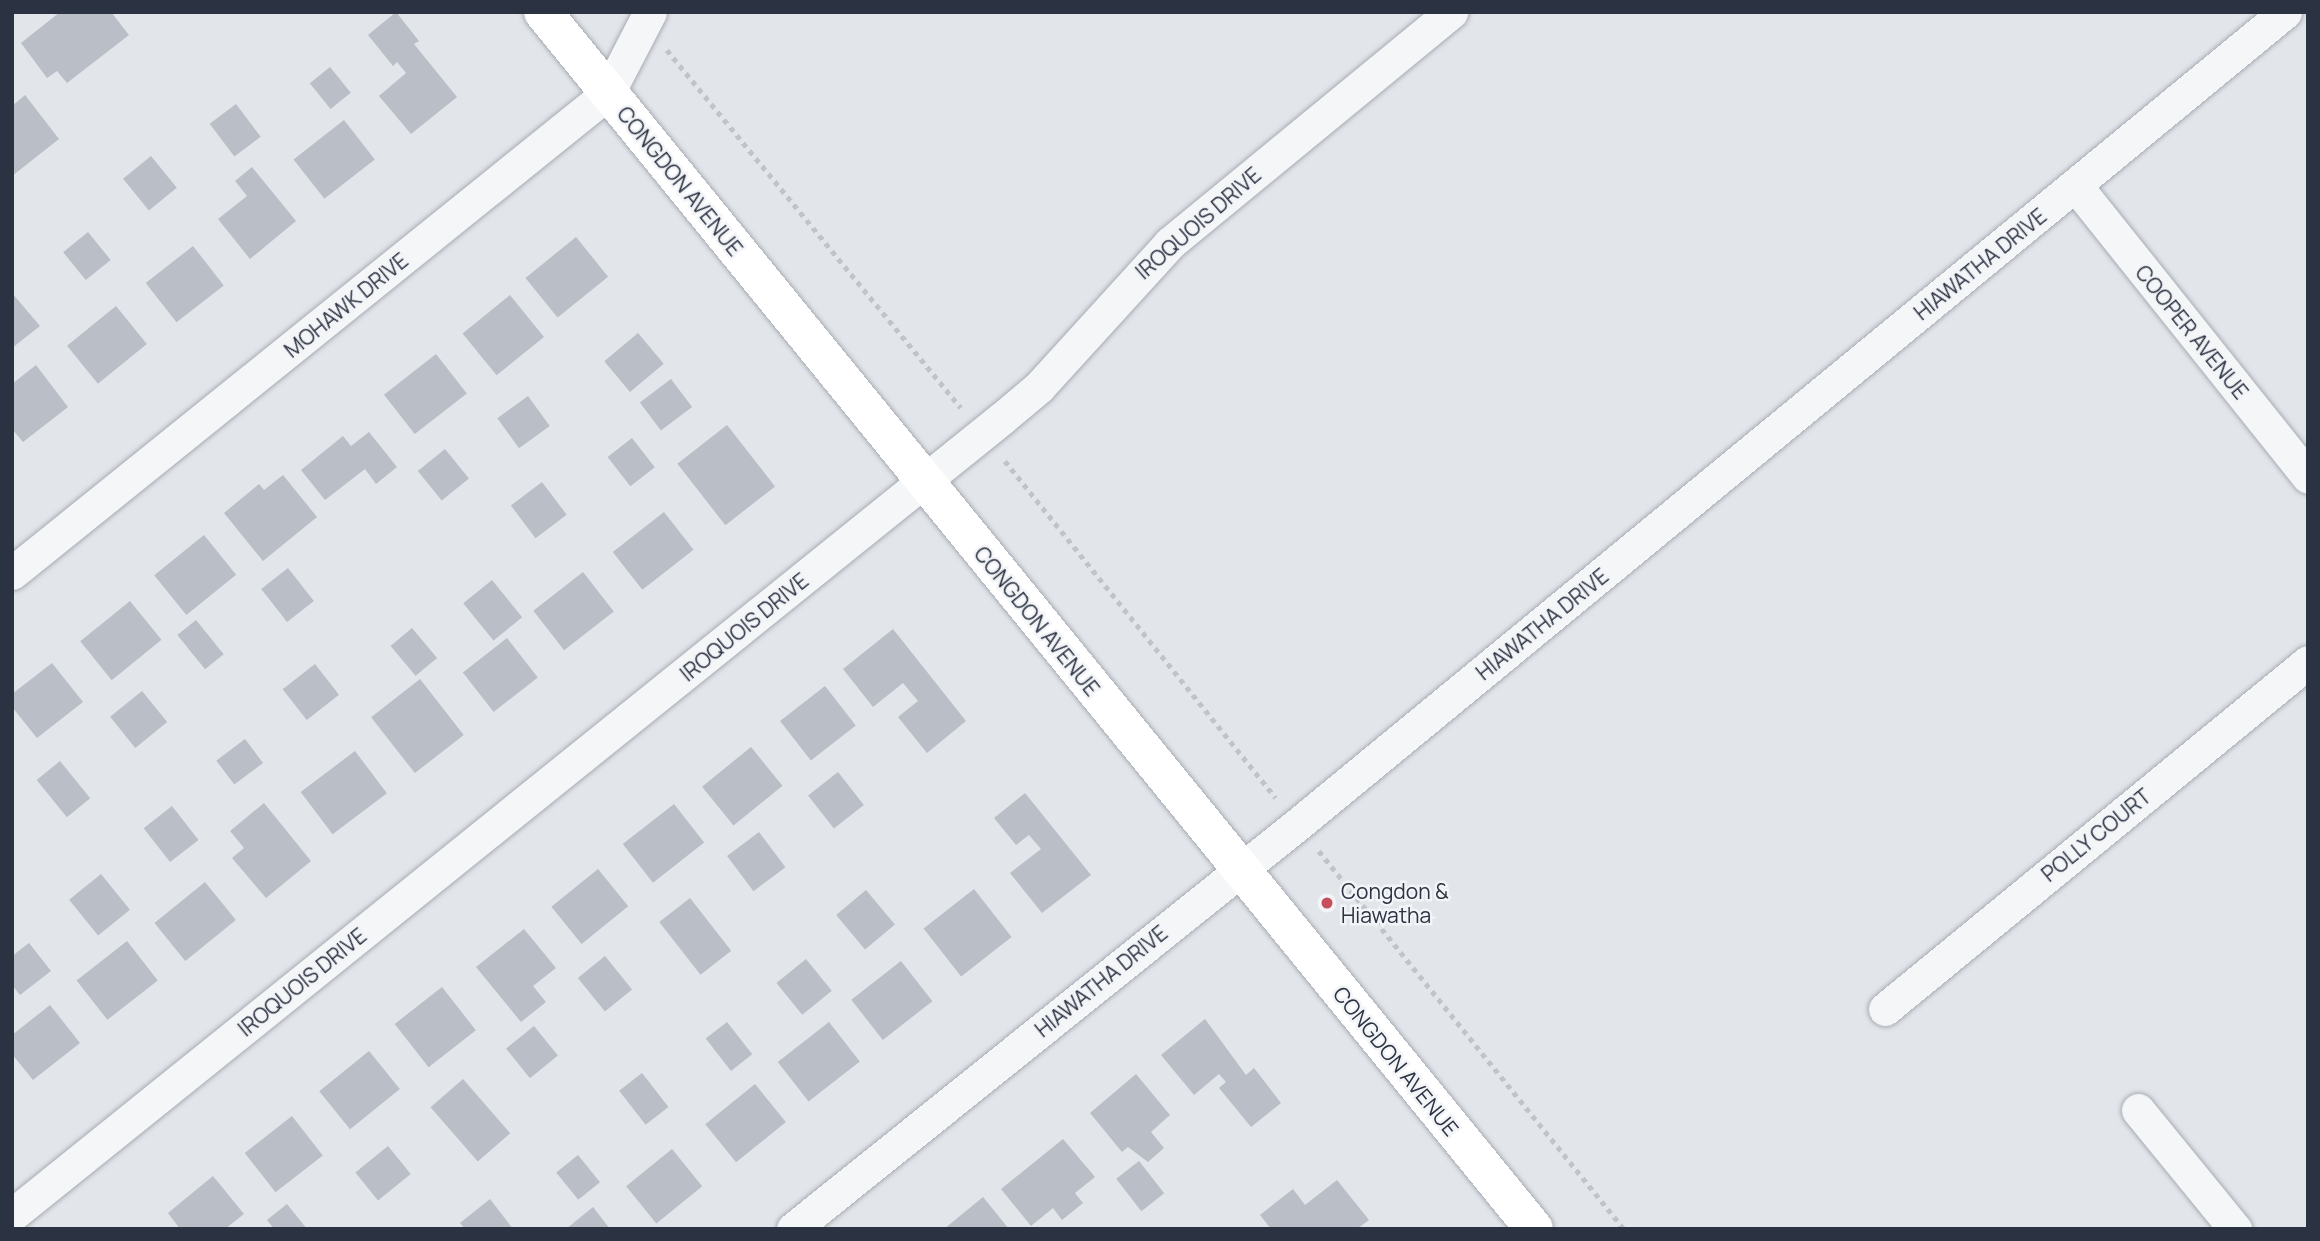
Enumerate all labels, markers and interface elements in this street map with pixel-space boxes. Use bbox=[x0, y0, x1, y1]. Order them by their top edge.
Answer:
street label: CONGDON AVENUE bbox=[612, 101, 748, 261]
street label: IROQUOIS DRIVE bbox=[1130, 162, 1266, 284]
street label: HIAWATHA DRIVE bbox=[1909, 203, 2051, 325]
street label: MOHAWK DRIVE bbox=[279, 247, 413, 363]
street label: COOPER AVENUE bbox=[2130, 260, 2254, 404]
street label: CONGDON AVENUE bbox=[969, 541, 1105, 701]
street label: HIAWATHA DRIVE bbox=[1471, 563, 1613, 685]
street label: IROQUOIS DRIVE bbox=[675, 568, 813, 686]
street label: POLLY COURT bbox=[2036, 783, 2156, 887]
place label: Congdon & Hiawatha bbox=[1341, 878, 1449, 928]
marker: Congdon & Hiawatha bbox=[1319, 895, 1335, 911]
street label: HIAWATHA DRIVE bbox=[1030, 920, 1172, 1042]
street label: IROQUOIS DRIVE bbox=[233, 923, 371, 1041]
street label: CONGDON AVENUE bbox=[1328, 981, 1464, 1141]

